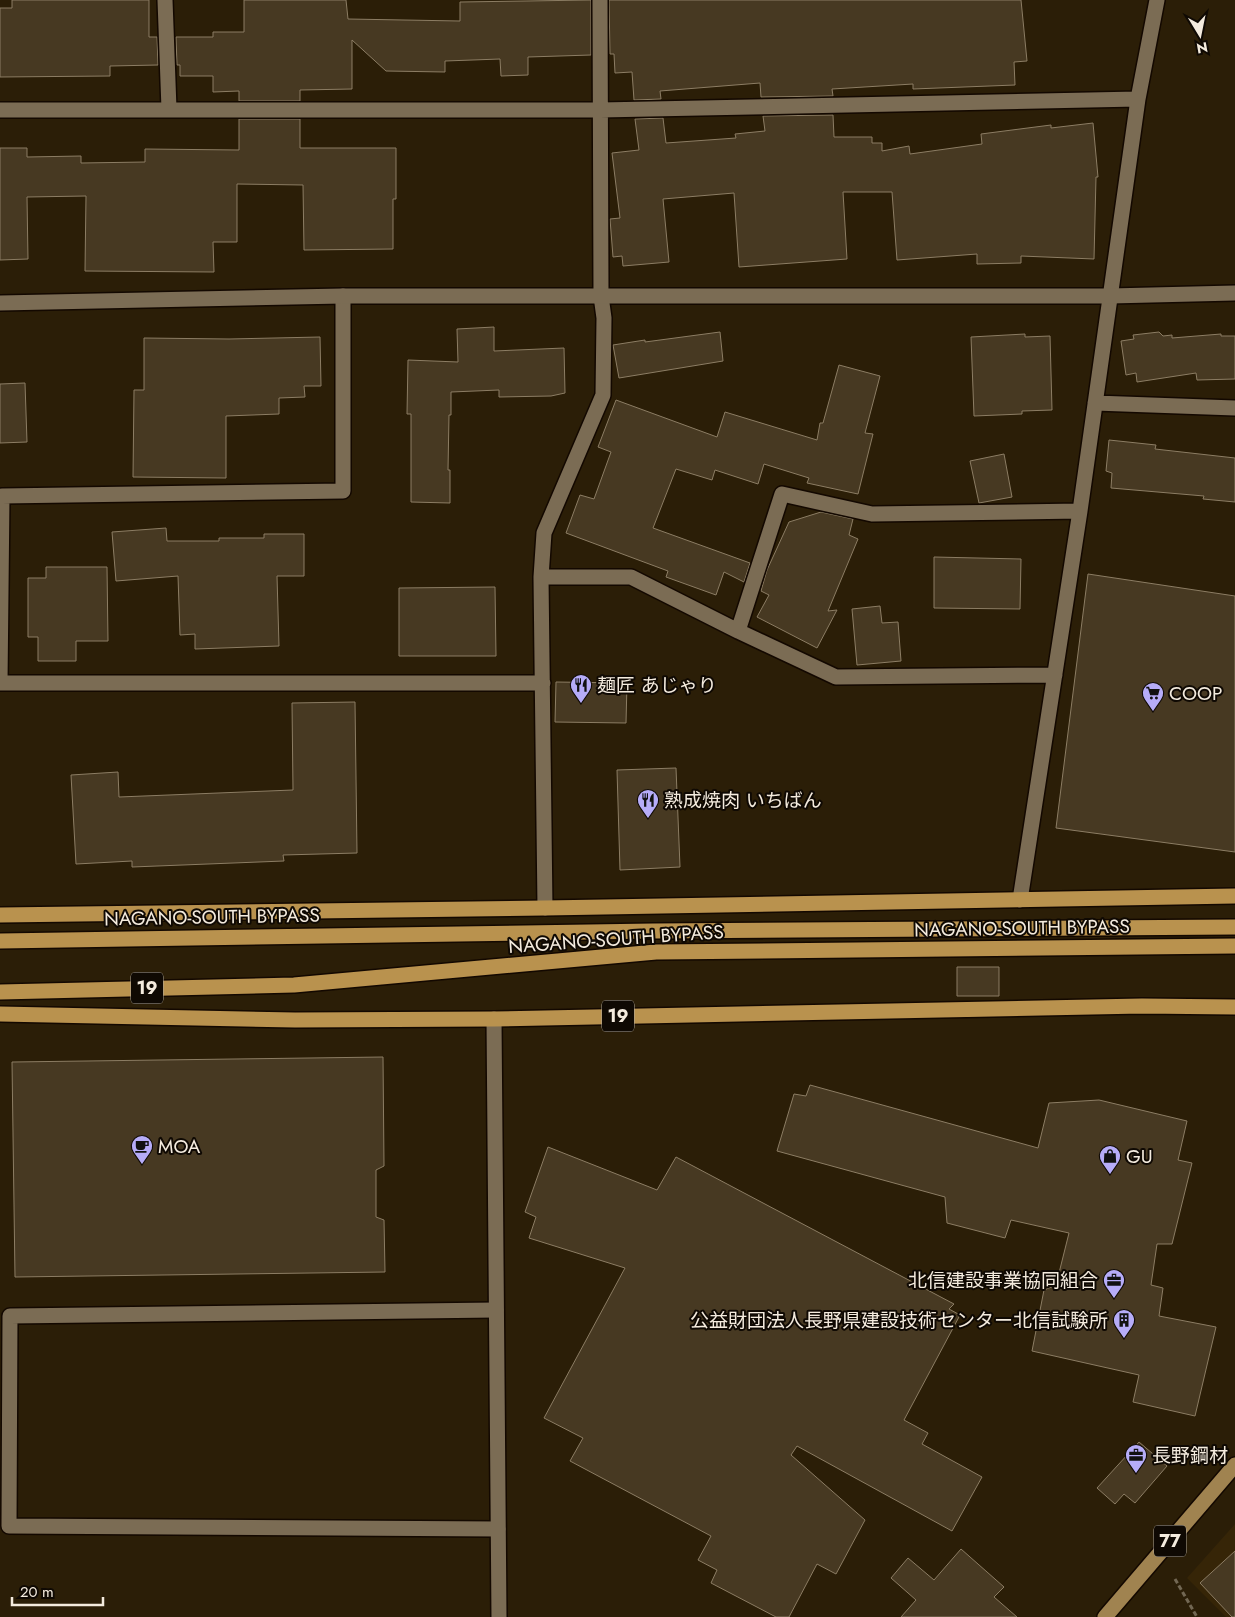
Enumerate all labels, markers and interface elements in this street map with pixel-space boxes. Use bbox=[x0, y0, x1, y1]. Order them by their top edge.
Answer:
north arrow bbox=[1175, 10, 1225, 60]
text: N bbox=[1195, 37, 1209, 59]
place label: 麺匠 あじゃり bbox=[597, 672, 717, 699]
restaurant icon: 麺匠 あじゃり bbox=[569, 673, 593, 704]
place label: COOP bbox=[1169, 680, 1222, 707]
supermarket icon: COOP bbox=[1141, 681, 1165, 712]
place label: 熟成焼肉 いちばん bbox=[664, 787, 822, 814]
restaurant icon: 熟成焼肉 いちばん bbox=[636, 788, 660, 819]
street label: NAGANO-SOUTH BYPASS bbox=[104, 902, 320, 932]
street label: NAGANO-SOUTH BYPASS bbox=[914, 913, 1130, 943]
street label: NAGANO-SOUTH BYPASS bbox=[507, 918, 725, 960]
road number: 19 bbox=[131, 972, 163, 1004]
road number: 19 bbox=[602, 1000, 634, 1032]
place label: MOA bbox=[158, 1133, 201, 1160]
cafe icon: MOA bbox=[130, 1134, 154, 1165]
place label: GU bbox=[1126, 1143, 1153, 1170]
shop icon: GU bbox=[1098, 1144, 1122, 1175]
place label: 北信建設事業協同組合 bbox=[908, 1267, 1098, 1294]
office icon: 北信建設事業協同組合 bbox=[1102, 1268, 1126, 1299]
place label: 公益財団法人長野県建設技術センター北信試験所 bbox=[690, 1307, 1108, 1334]
building icon: 公益財団法人長野県建設技術センター北信試験所 bbox=[1112, 1308, 1136, 1339]
place label: 長野鋼材 bbox=[1152, 1442, 1228, 1469]
office icon: 長野鋼材 bbox=[1124, 1443, 1148, 1474]
road number: 77 bbox=[1154, 1525, 1186, 1556]
scale bar bbox=[12, 1574, 104, 1606]
text: 20 m bbox=[20, 1581, 54, 1603]

